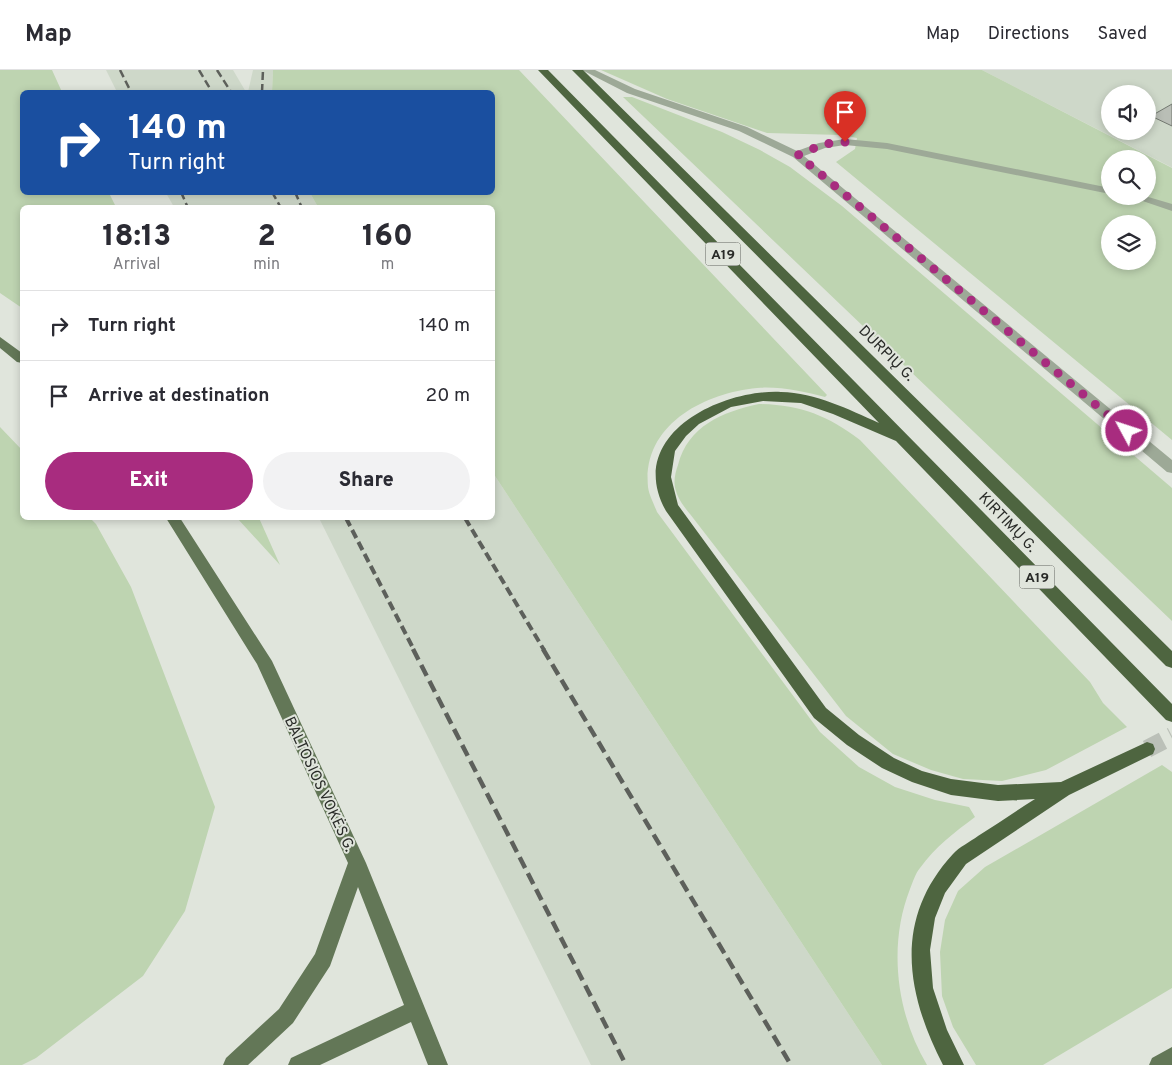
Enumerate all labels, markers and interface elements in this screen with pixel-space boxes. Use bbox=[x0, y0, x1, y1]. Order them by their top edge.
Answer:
text: Map bbox=[25, 20, 72, 50]
text: Map bbox=[926, 23, 960, 46]
text: Directions bbox=[988, 23, 1070, 46]
text: Saved bbox=[1098, 23, 1147, 46]
map controls bbox=[1101, 85, 1156, 270]
button: sound bbox=[1101, 85, 1156, 140]
pin bbox=[824, 91, 866, 142]
icon: arrive bbox=[831, 98, 859, 126]
text: 140 m bbox=[128, 107, 227, 151]
icon: right bbox=[45, 110, 110, 175]
text: Turn right bbox=[128, 150, 225, 177]
button: search bbox=[1101, 150, 1156, 205]
button: layers bbox=[1101, 215, 1156, 270]
text: 18:13 bbox=[102, 219, 171, 256]
text: 2 bbox=[257, 219, 276, 256]
text: 160 bbox=[362, 219, 413, 256]
road number: A19 bbox=[706, 242, 740, 265]
text: Arrival bbox=[113, 255, 161, 275]
text: min bbox=[253, 255, 280, 275]
text: m bbox=[381, 255, 394, 275]
icon: right bbox=[45, 312, 73, 340]
text: Turn right bbox=[88, 314, 176, 338]
text: 140 m bbox=[419, 314, 470, 338]
street label: DURPIŲ G. bbox=[854, 322, 918, 386]
icon: arrive bbox=[45, 382, 73, 410]
text: Arrive at destination bbox=[88, 384, 269, 408]
text: 20 m bbox=[426, 384, 470, 408]
position arrow bbox=[1100, 404, 1152, 456]
button: Exit bbox=[45, 452, 253, 510]
button: Share bbox=[263, 452, 470, 510]
street label: KIRTIMŲ G. bbox=[974, 489, 1040, 557]
road number: A19 bbox=[1020, 566, 1054, 588]
street label: BALTOSIOS VOKĖS G. bbox=[279, 714, 359, 855]

